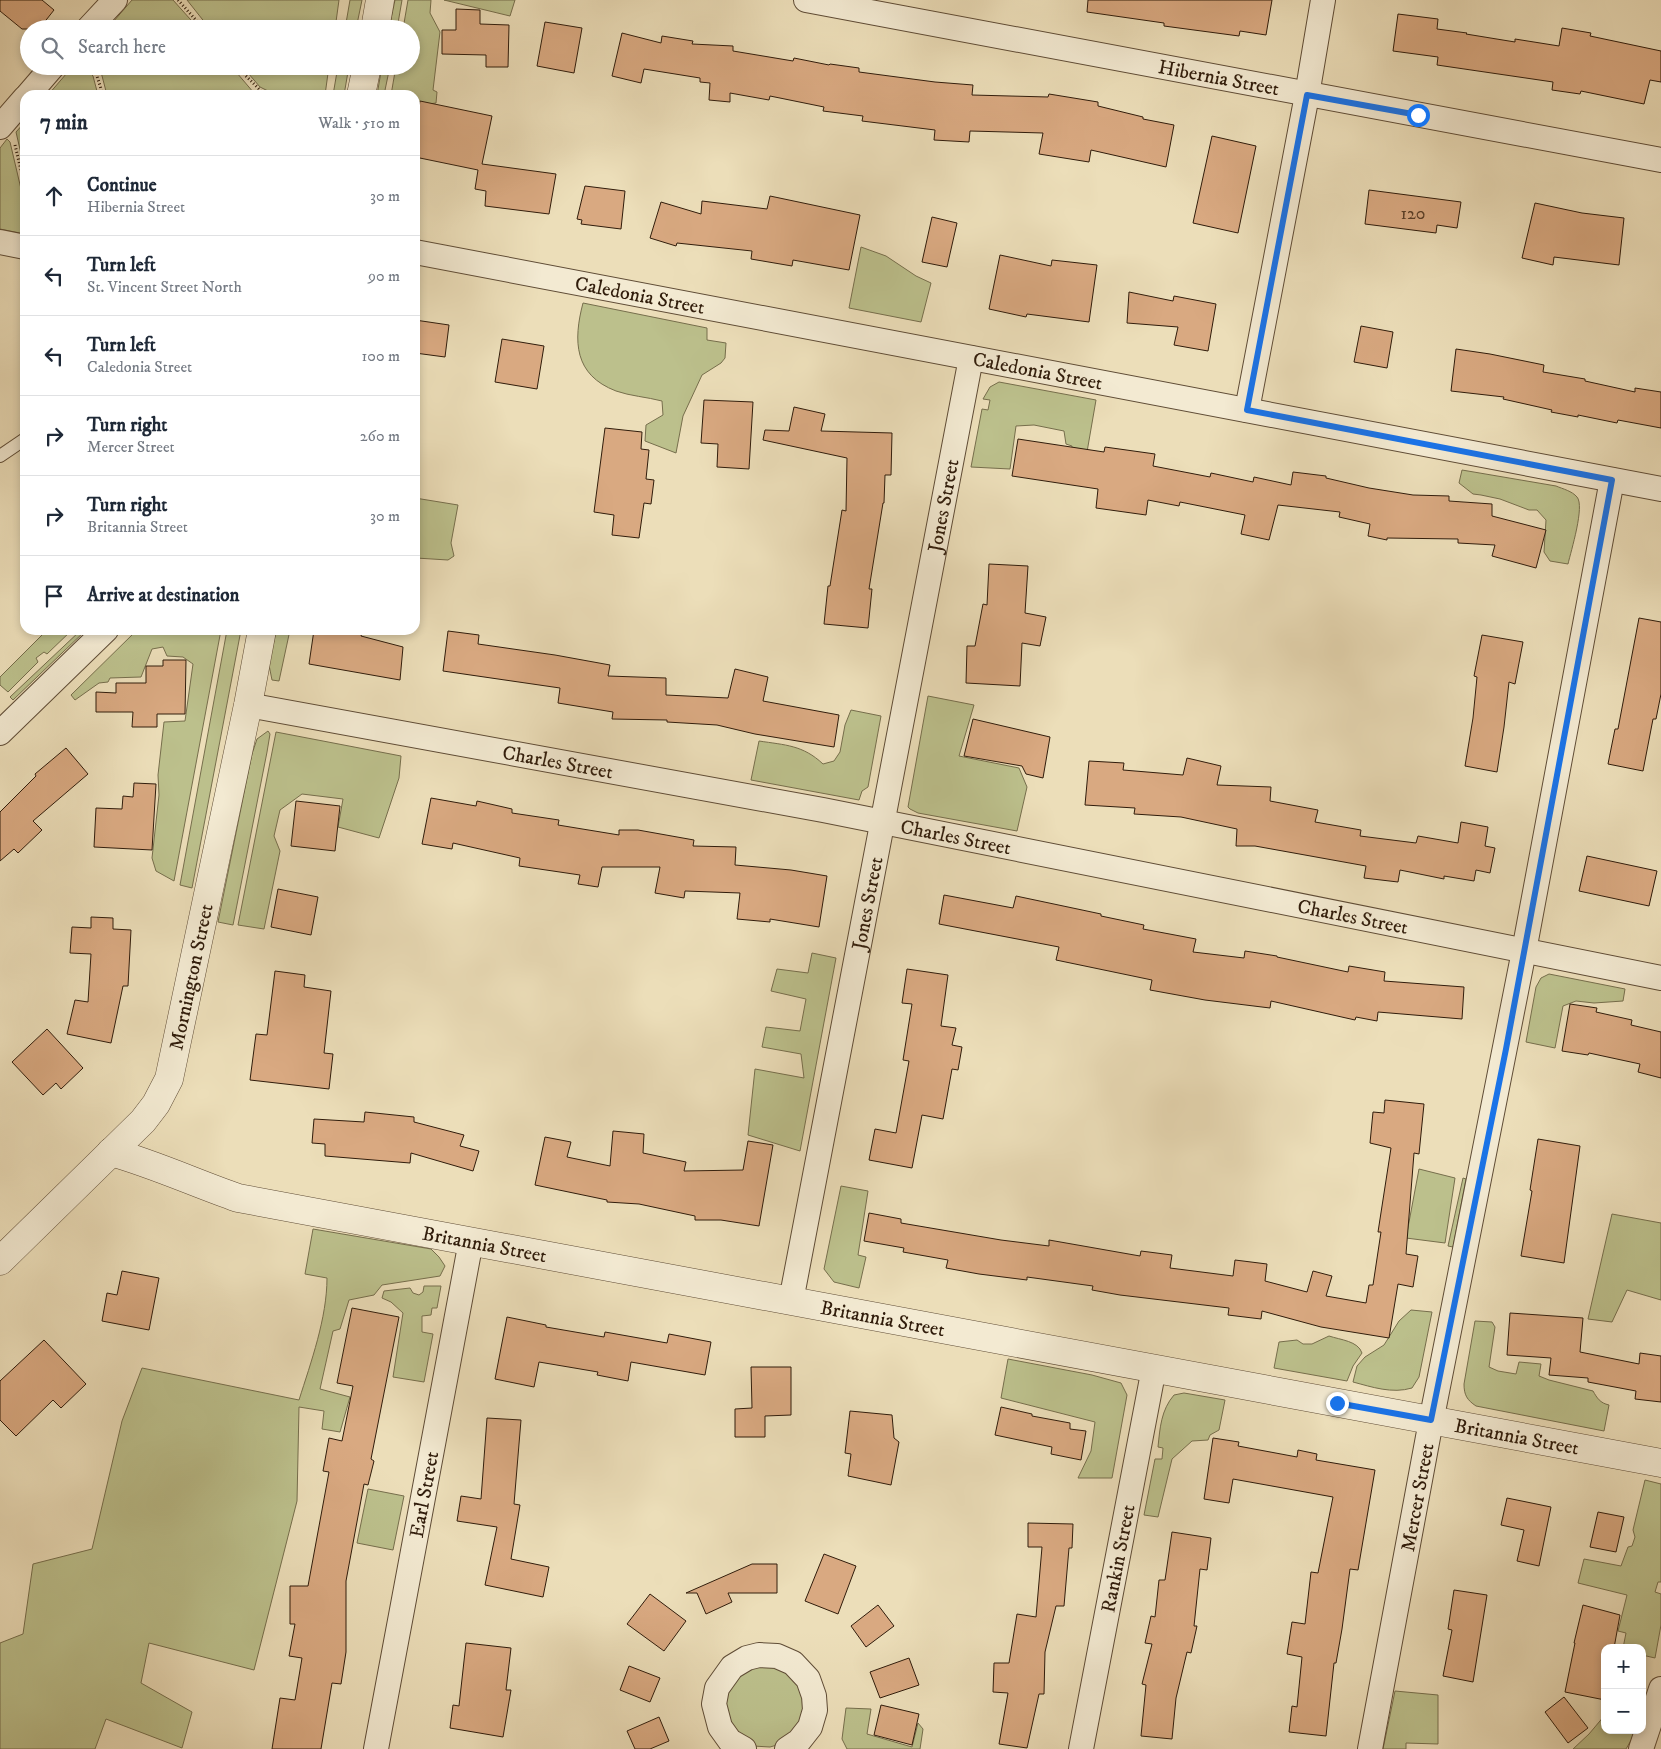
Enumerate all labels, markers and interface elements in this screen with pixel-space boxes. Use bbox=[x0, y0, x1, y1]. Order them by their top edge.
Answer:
search box bbox=[20, 20, 420, 75]
icon: search bbox=[38, 34, 66, 62]
text: Search here bbox=[78, 36, 166, 59]
street label: Hibernia Street bbox=[1156, 55, 1281, 102]
route start bbox=[1407, 104, 1430, 127]
text: 7 min bbox=[40, 110, 88, 136]
text: Walk · 510 m bbox=[318, 113, 400, 133]
text: Continue bbox=[87, 174, 157, 197]
icon: ahead bbox=[40, 182, 68, 210]
text: 30 m bbox=[370, 186, 400, 206]
text: Hibernia Street bbox=[87, 197, 185, 217]
house number: 120 bbox=[1400, 203, 1426, 225]
text: Turn left bbox=[87, 254, 156, 277]
icon: left bbox=[40, 262, 68, 290]
text: 90 m bbox=[368, 266, 400, 286]
street label: Caledonia Street bbox=[573, 272, 707, 321]
text: St. Vincent Street North bbox=[87, 277, 242, 297]
text: Turn left bbox=[87, 334, 156, 357]
icon: left bbox=[40, 342, 68, 370]
text: 100 m bbox=[362, 346, 400, 366]
street label: Caledonia Street bbox=[971, 347, 1104, 397]
text: Caledonia Street bbox=[87, 357, 192, 377]
text: Turn right bbox=[87, 414, 167, 437]
icon: right bbox=[40, 422, 68, 450]
text: 260 m bbox=[360, 426, 400, 446]
text: Mercer Street bbox=[87, 437, 175, 457]
street label: Jones Street bbox=[923, 457, 965, 556]
text: Turn right bbox=[87, 494, 167, 517]
icon: right bbox=[40, 502, 68, 530]
text: 30 m bbox=[370, 506, 400, 526]
text: Britannia Street bbox=[87, 517, 188, 537]
icon: arrive bbox=[40, 582, 68, 610]
text: Arrive at destination bbox=[87, 584, 239, 607]
street label: Charles Street bbox=[500, 741, 615, 785]
street label: Charles Street bbox=[898, 815, 1013, 861]
street label: Jones Street bbox=[847, 855, 890, 954]
street label: Charles Street bbox=[1295, 894, 1410, 941]
street label: Mornington Street bbox=[164, 902, 220, 1053]
street label: Britannia Street bbox=[420, 1222, 549, 1269]
street label: Britannia Street bbox=[818, 1296, 947, 1343]
route end bbox=[1326, 1392, 1349, 1415]
street label: Britannia Street bbox=[1452, 1414, 1581, 1461]
street label: Mercer Street bbox=[1396, 1441, 1441, 1554]
street label: Earl Street bbox=[405, 1449, 445, 1540]
street label: Rankin Street bbox=[1096, 1503, 1142, 1615]
map controls bbox=[1601, 1644, 1646, 1734]
button: + bbox=[1601, 1644, 1646, 1689]
button: − bbox=[1601, 1689, 1646, 1734]

